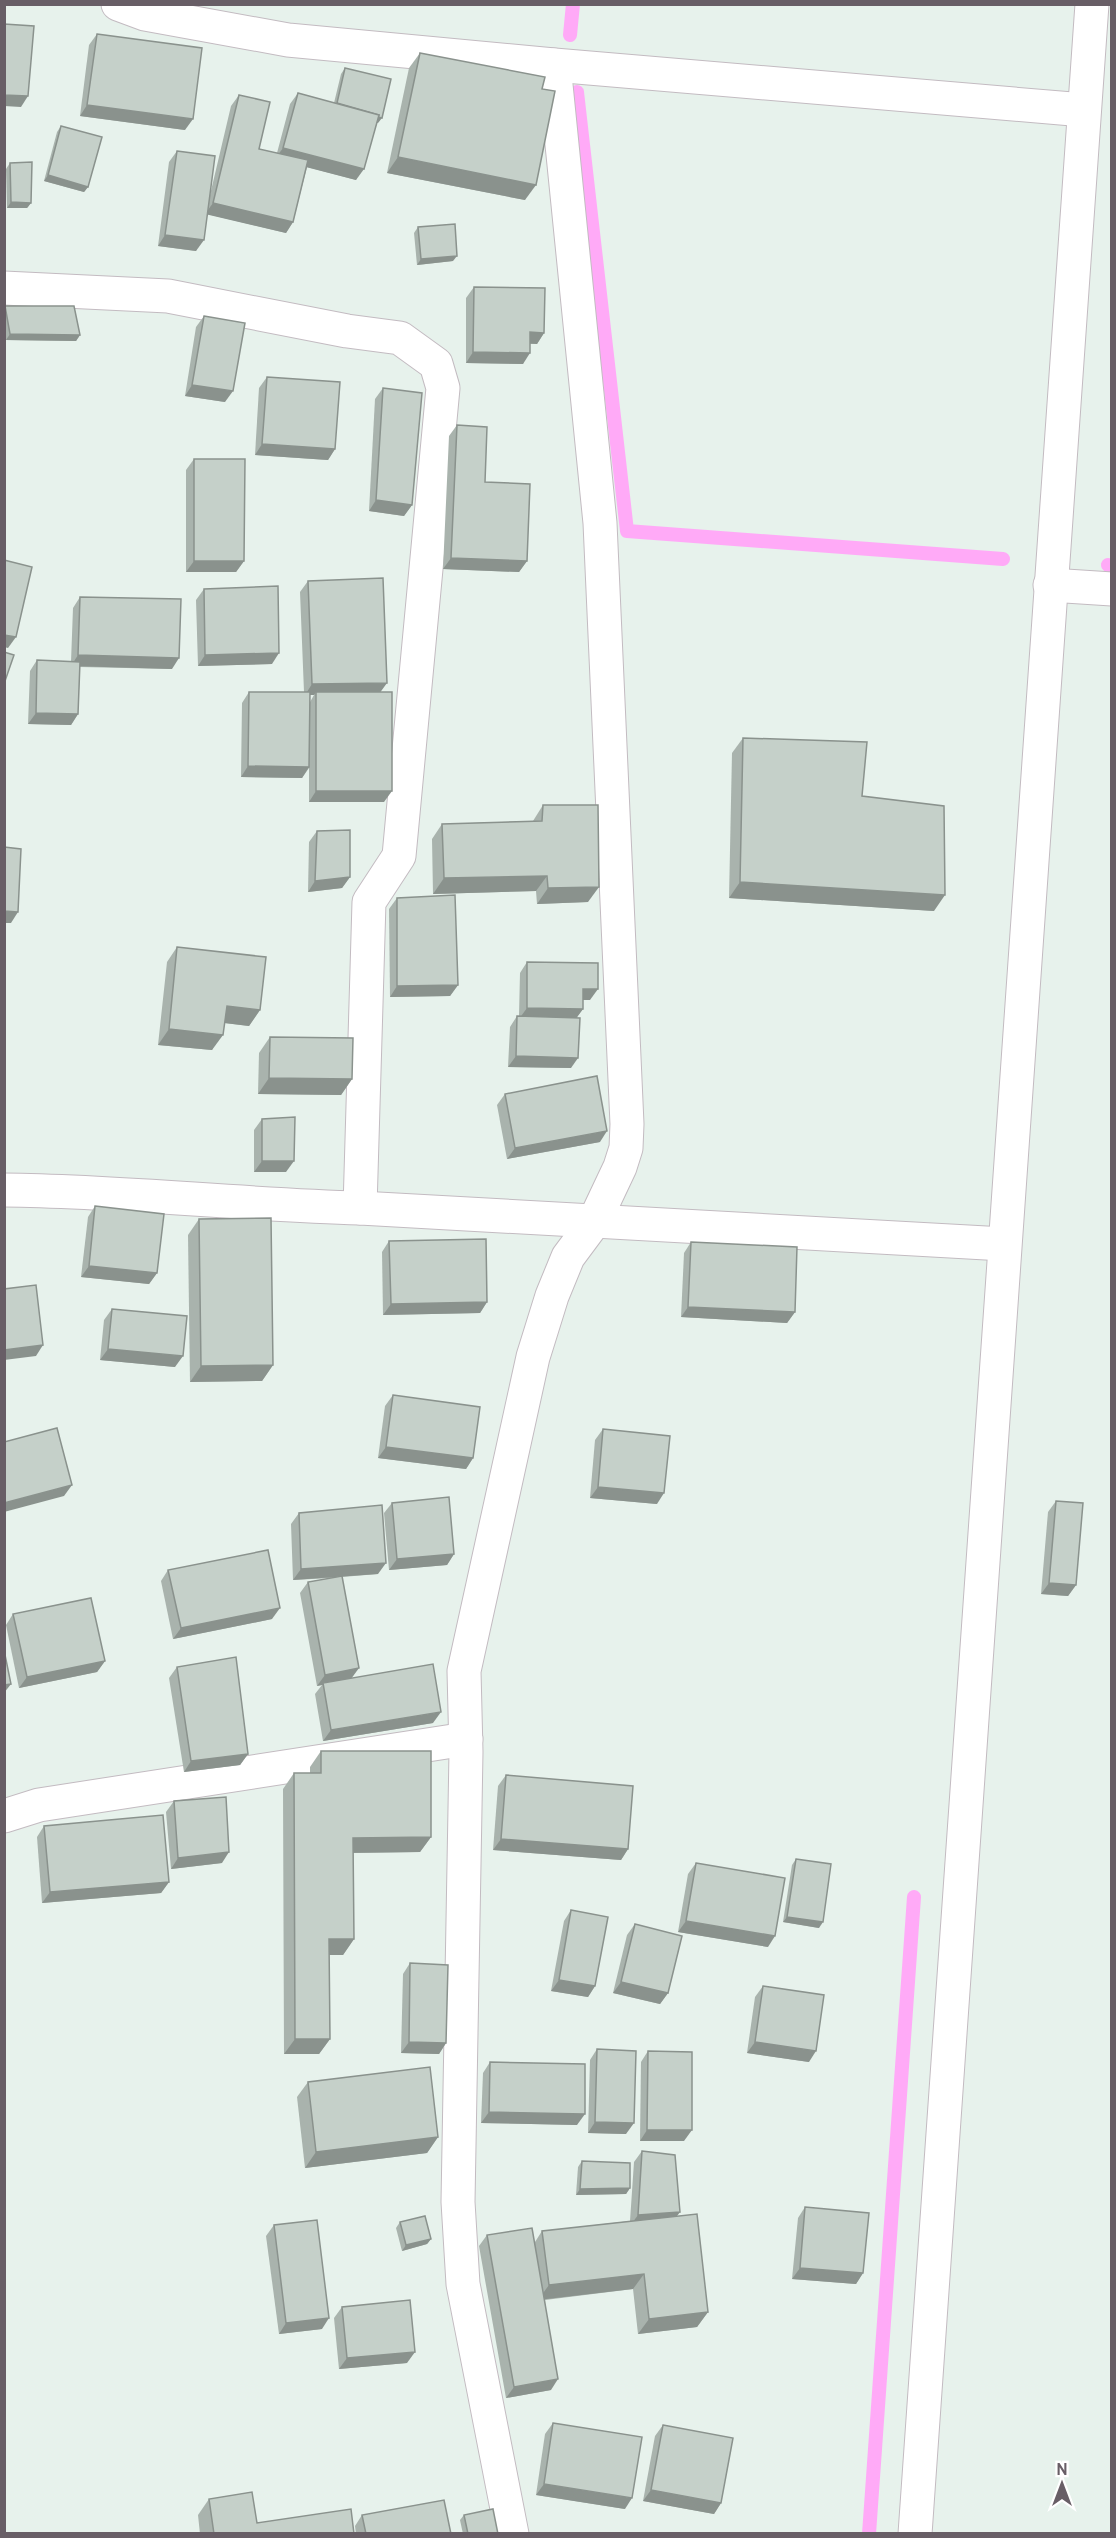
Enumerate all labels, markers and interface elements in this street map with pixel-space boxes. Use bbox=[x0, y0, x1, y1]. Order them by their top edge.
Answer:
north arrow bbox=[1032, 2454, 1092, 2514]
text: N bbox=[1056, 2461, 1068, 2481]

